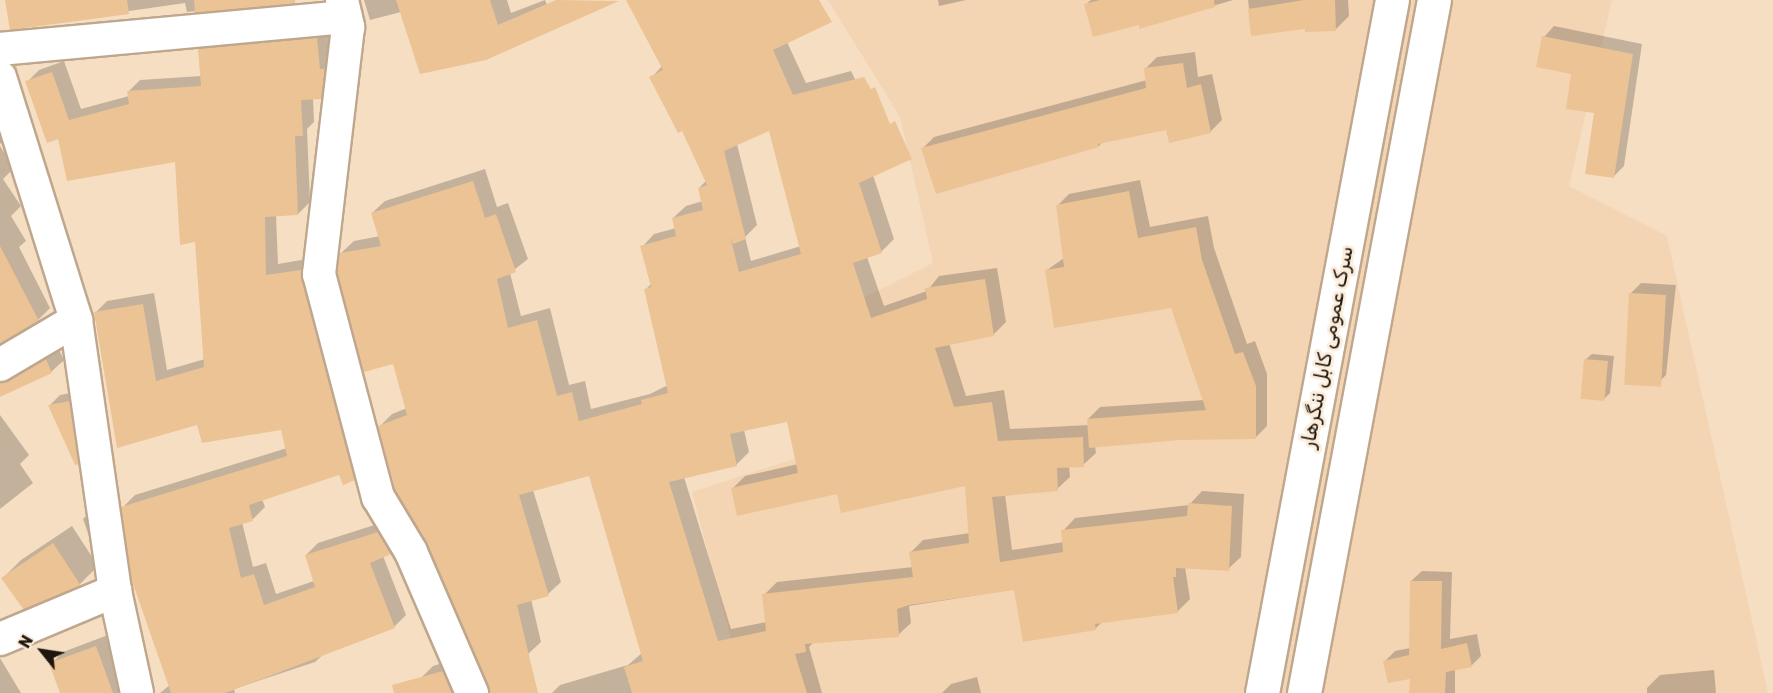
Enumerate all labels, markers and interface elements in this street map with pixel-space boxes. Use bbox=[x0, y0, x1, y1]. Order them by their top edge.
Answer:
street label: سرک عمومی کابل ننگرهار bbox=[1296, 244, 1358, 450]
north arrow bbox=[12, 621, 72, 681]
text: N bbox=[15, 632, 37, 651]

